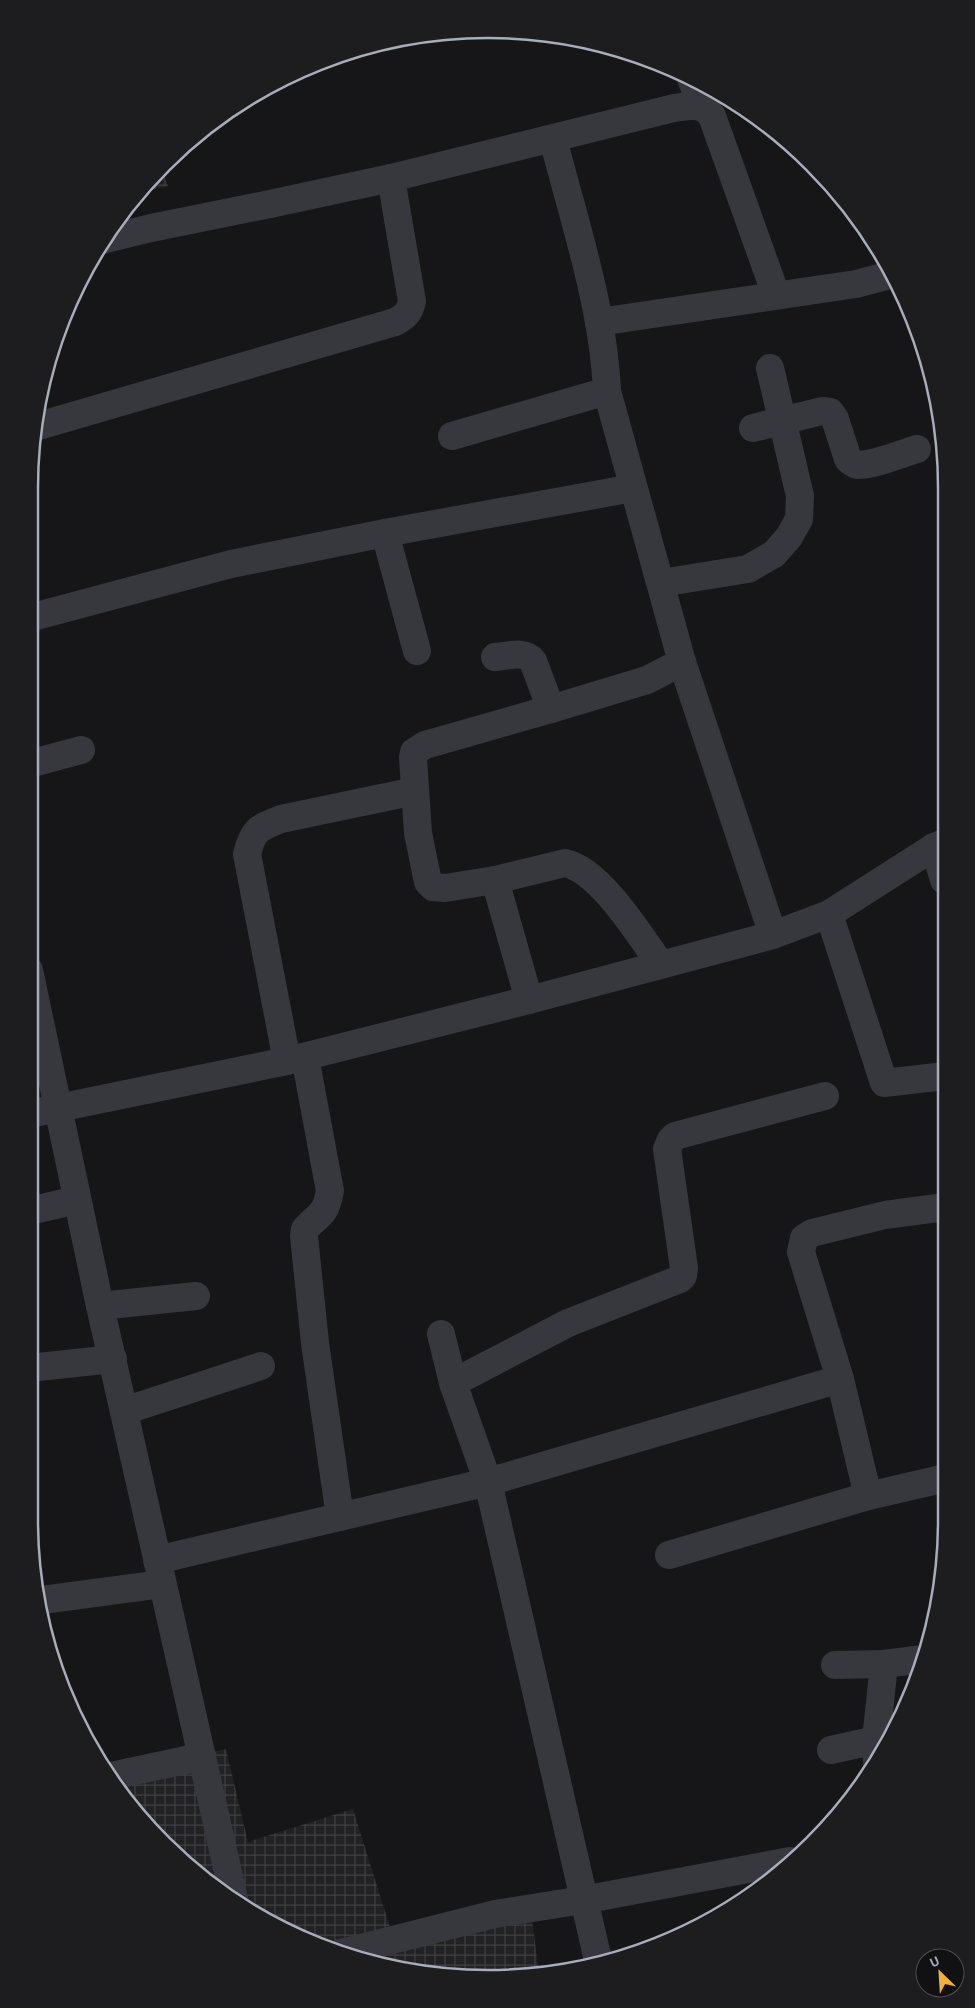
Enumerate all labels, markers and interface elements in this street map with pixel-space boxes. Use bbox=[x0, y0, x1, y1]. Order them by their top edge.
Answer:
north arrow bbox=[915, 1948, 965, 1998]
text: U bbox=[928, 1954, 942, 1970]

